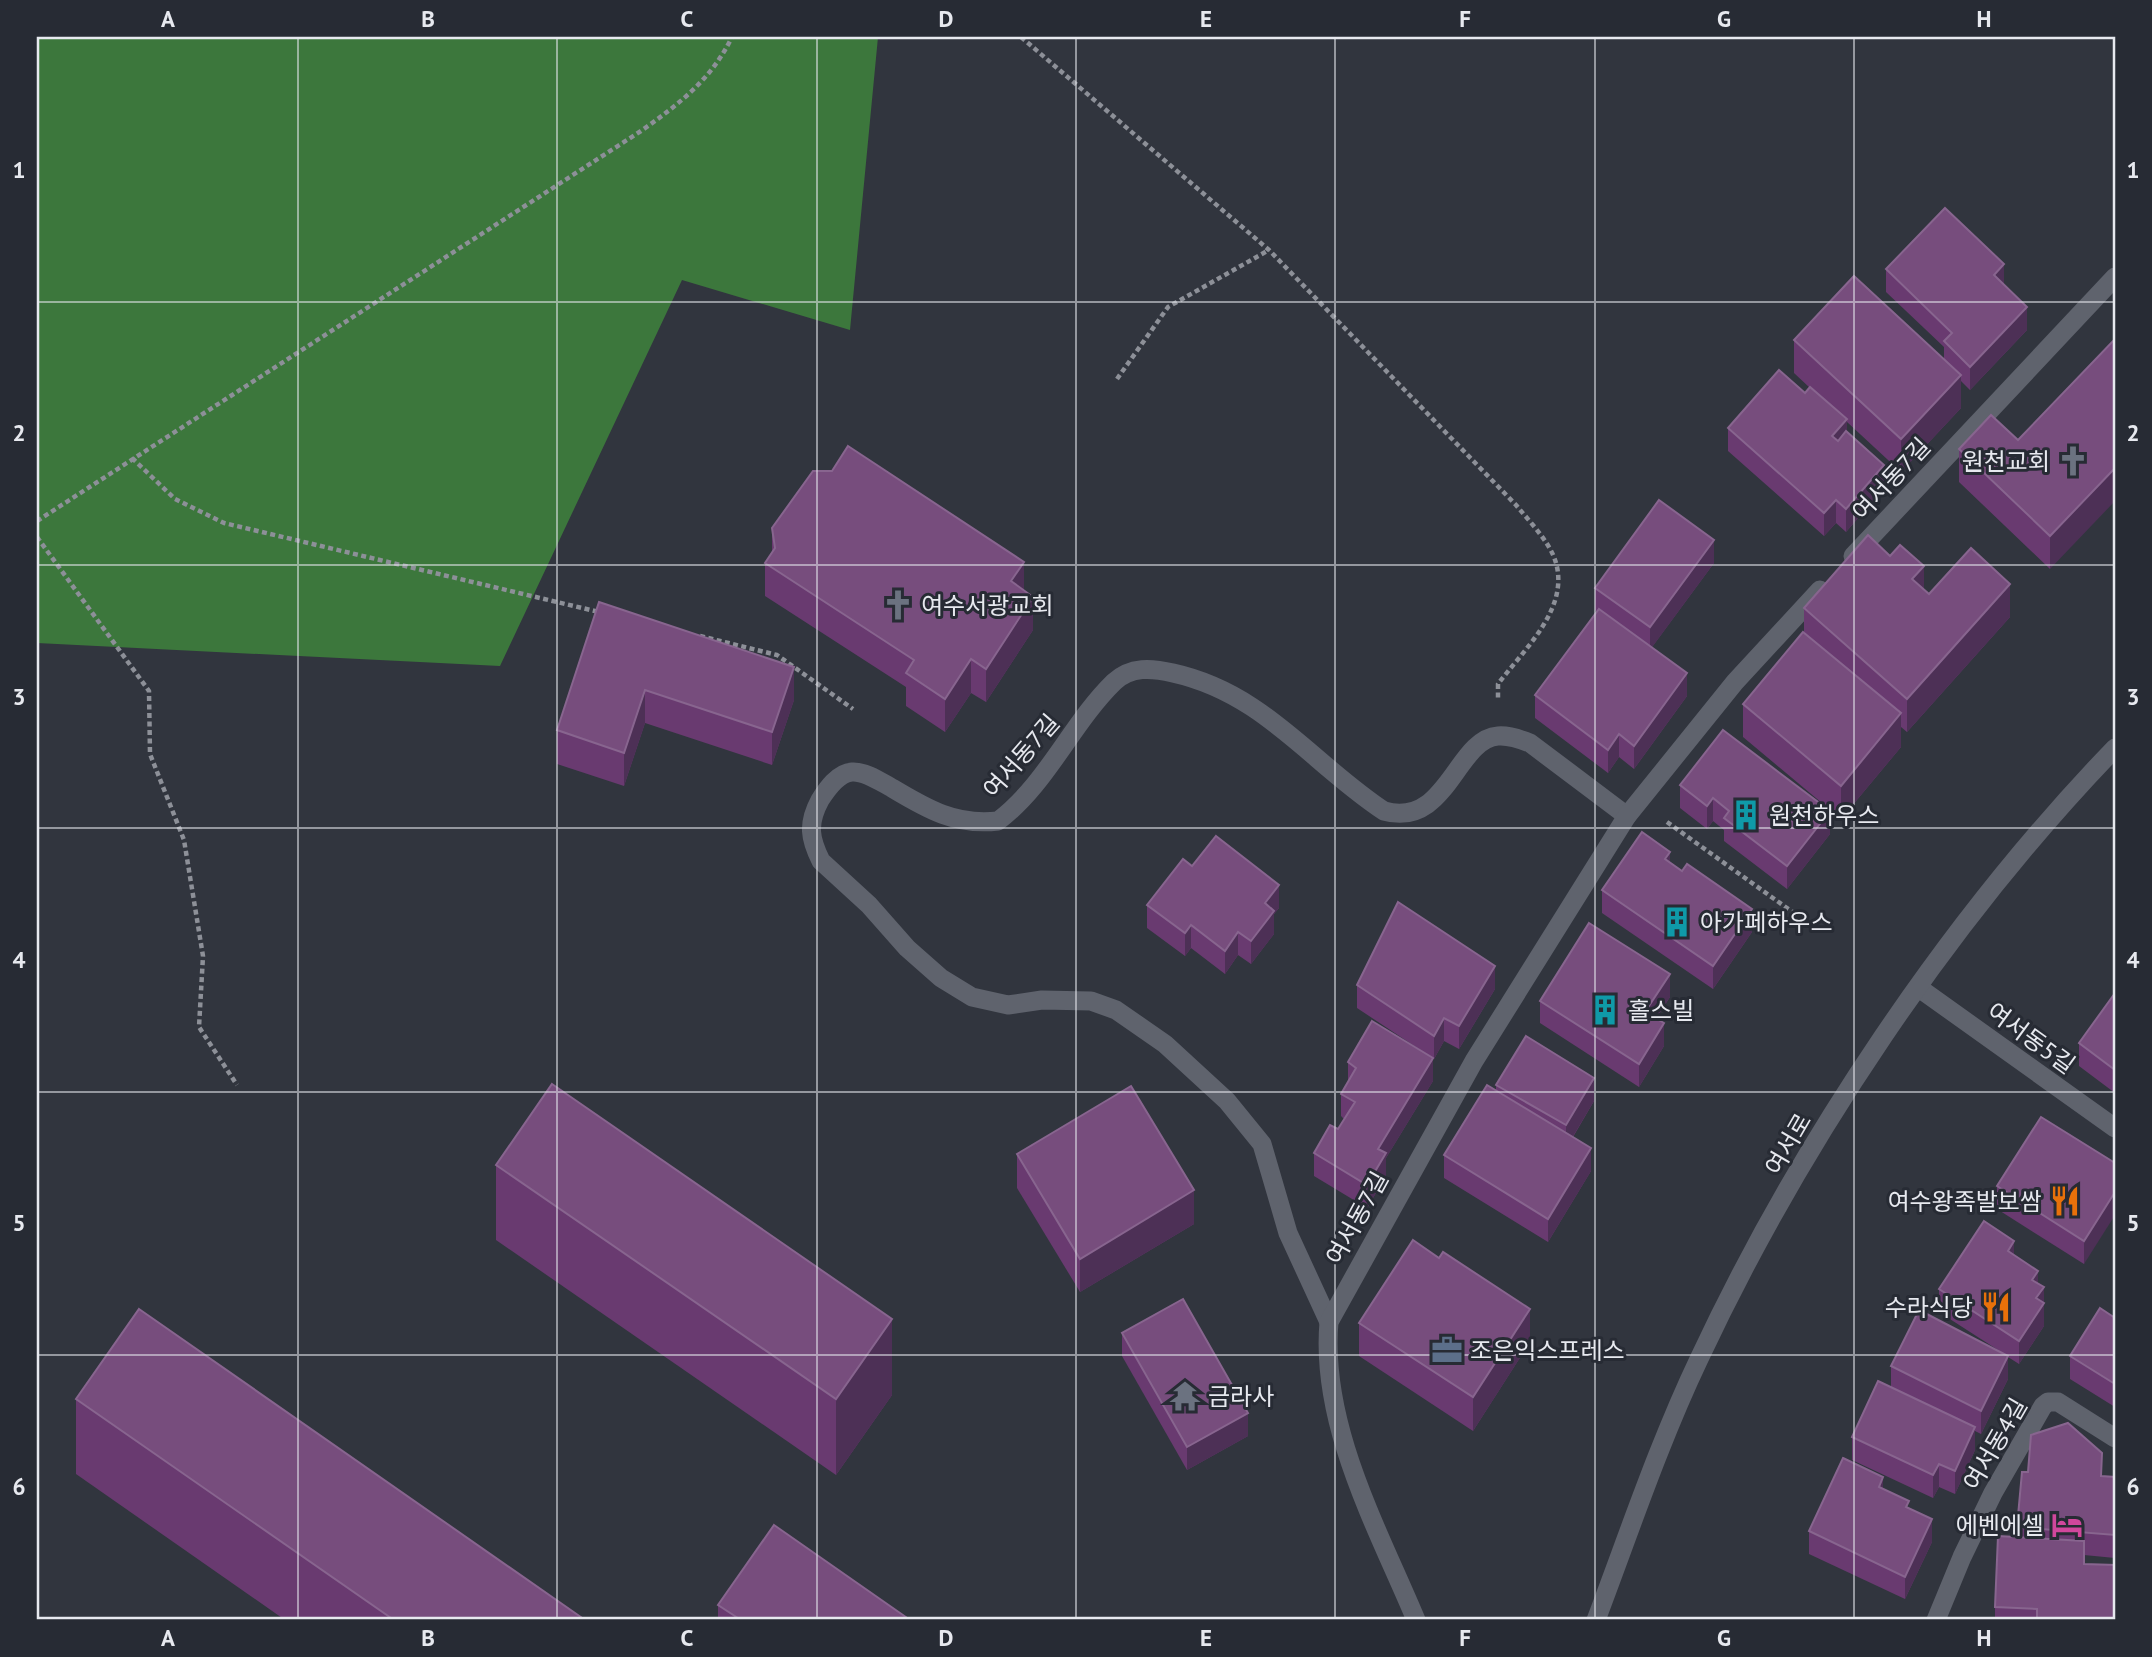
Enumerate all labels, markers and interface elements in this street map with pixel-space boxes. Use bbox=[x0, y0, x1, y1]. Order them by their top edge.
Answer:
text: A bbox=[161, 4, 175, 33]
text: B bbox=[421, 4, 435, 33]
text: C bbox=[681, 4, 694, 33]
text: D bbox=[939, 4, 953, 33]
text: E bbox=[1200, 4, 1212, 33]
text: F bbox=[1459, 4, 1471, 33]
text: G bbox=[1717, 4, 1731, 33]
text: H bbox=[1977, 4, 1991, 33]
text: 1 bbox=[12, 155, 26, 184]
text: 1 bbox=[2126, 155, 2140, 184]
text: 2 bbox=[12, 418, 26, 447]
text: 2 bbox=[2126, 418, 2140, 447]
street label: 여서동7길 bbox=[1845, 431, 1937, 527]
church icon: 원천교회 bbox=[2056, 444, 2090, 478]
place label: 원천교회 bbox=[1962, 446, 2050, 477]
church icon: 여수서광교회 bbox=[881, 588, 915, 622]
place label: 여수서광교회 bbox=[921, 590, 1053, 621]
text: 3 bbox=[12, 682, 26, 711]
text: 3 bbox=[2126, 682, 2140, 711]
street label: 여서동7길 bbox=[976, 708, 1066, 804]
building icon: 원천하우스 bbox=[1729, 798, 1763, 832]
place label: 원천하우스 bbox=[1769, 800, 1879, 831]
building icon: 아가페하우스 bbox=[1660, 905, 1694, 939]
place label: 아가페하우스 bbox=[1700, 907, 1832, 938]
text: 4 bbox=[12, 945, 26, 974]
text: 4 bbox=[2126, 945, 2140, 974]
building icon: 홀스빌 bbox=[1588, 993, 1622, 1027]
place label: 홀스빌 bbox=[1628, 995, 1694, 1026]
street label: 여서동5길 bbox=[1981, 996, 2081, 1080]
street label: 여서로 bbox=[1758, 1108, 1818, 1180]
street label: 여서동7길 bbox=[1319, 1166, 1395, 1270]
restaurant icon: 여수왕족발보쌈 bbox=[2048, 1184, 2082, 1218]
place label: 여수왕족발보쌈 bbox=[1887, 1186, 2042, 1217]
text: 5 bbox=[12, 1208, 26, 1237]
text: 5 bbox=[2126, 1208, 2140, 1237]
restaurant icon: 수라식당 bbox=[1979, 1290, 2013, 1324]
place label: 수라식당 bbox=[1885, 1292, 1973, 1323]
office icon: 조은익스프레스 bbox=[1430, 1333, 1464, 1367]
place label: 조은익스프레스 bbox=[1470, 1335, 1625, 1366]
temple icon: 금라사 bbox=[1168, 1379, 1202, 1413]
place label: 금라사 bbox=[1208, 1381, 1274, 1412]
street label: 여서동4길 bbox=[1956, 1392, 2034, 1496]
text: 6 bbox=[12, 1472, 26, 1501]
text: 6 bbox=[2126, 1472, 2140, 1501]
hotel icon: 에벤에셀 bbox=[2050, 1508, 2084, 1542]
place label: 에벤에셀 bbox=[1956, 1510, 2044, 1541]
text: A bbox=[161, 1623, 175, 1652]
text: B bbox=[421, 1623, 435, 1652]
text: C bbox=[681, 1623, 694, 1652]
text: D bbox=[939, 1623, 953, 1652]
text: E bbox=[1200, 1623, 1212, 1652]
text: F bbox=[1459, 1623, 1471, 1652]
text: G bbox=[1717, 1623, 1731, 1652]
text: H bbox=[1977, 1623, 1991, 1652]

